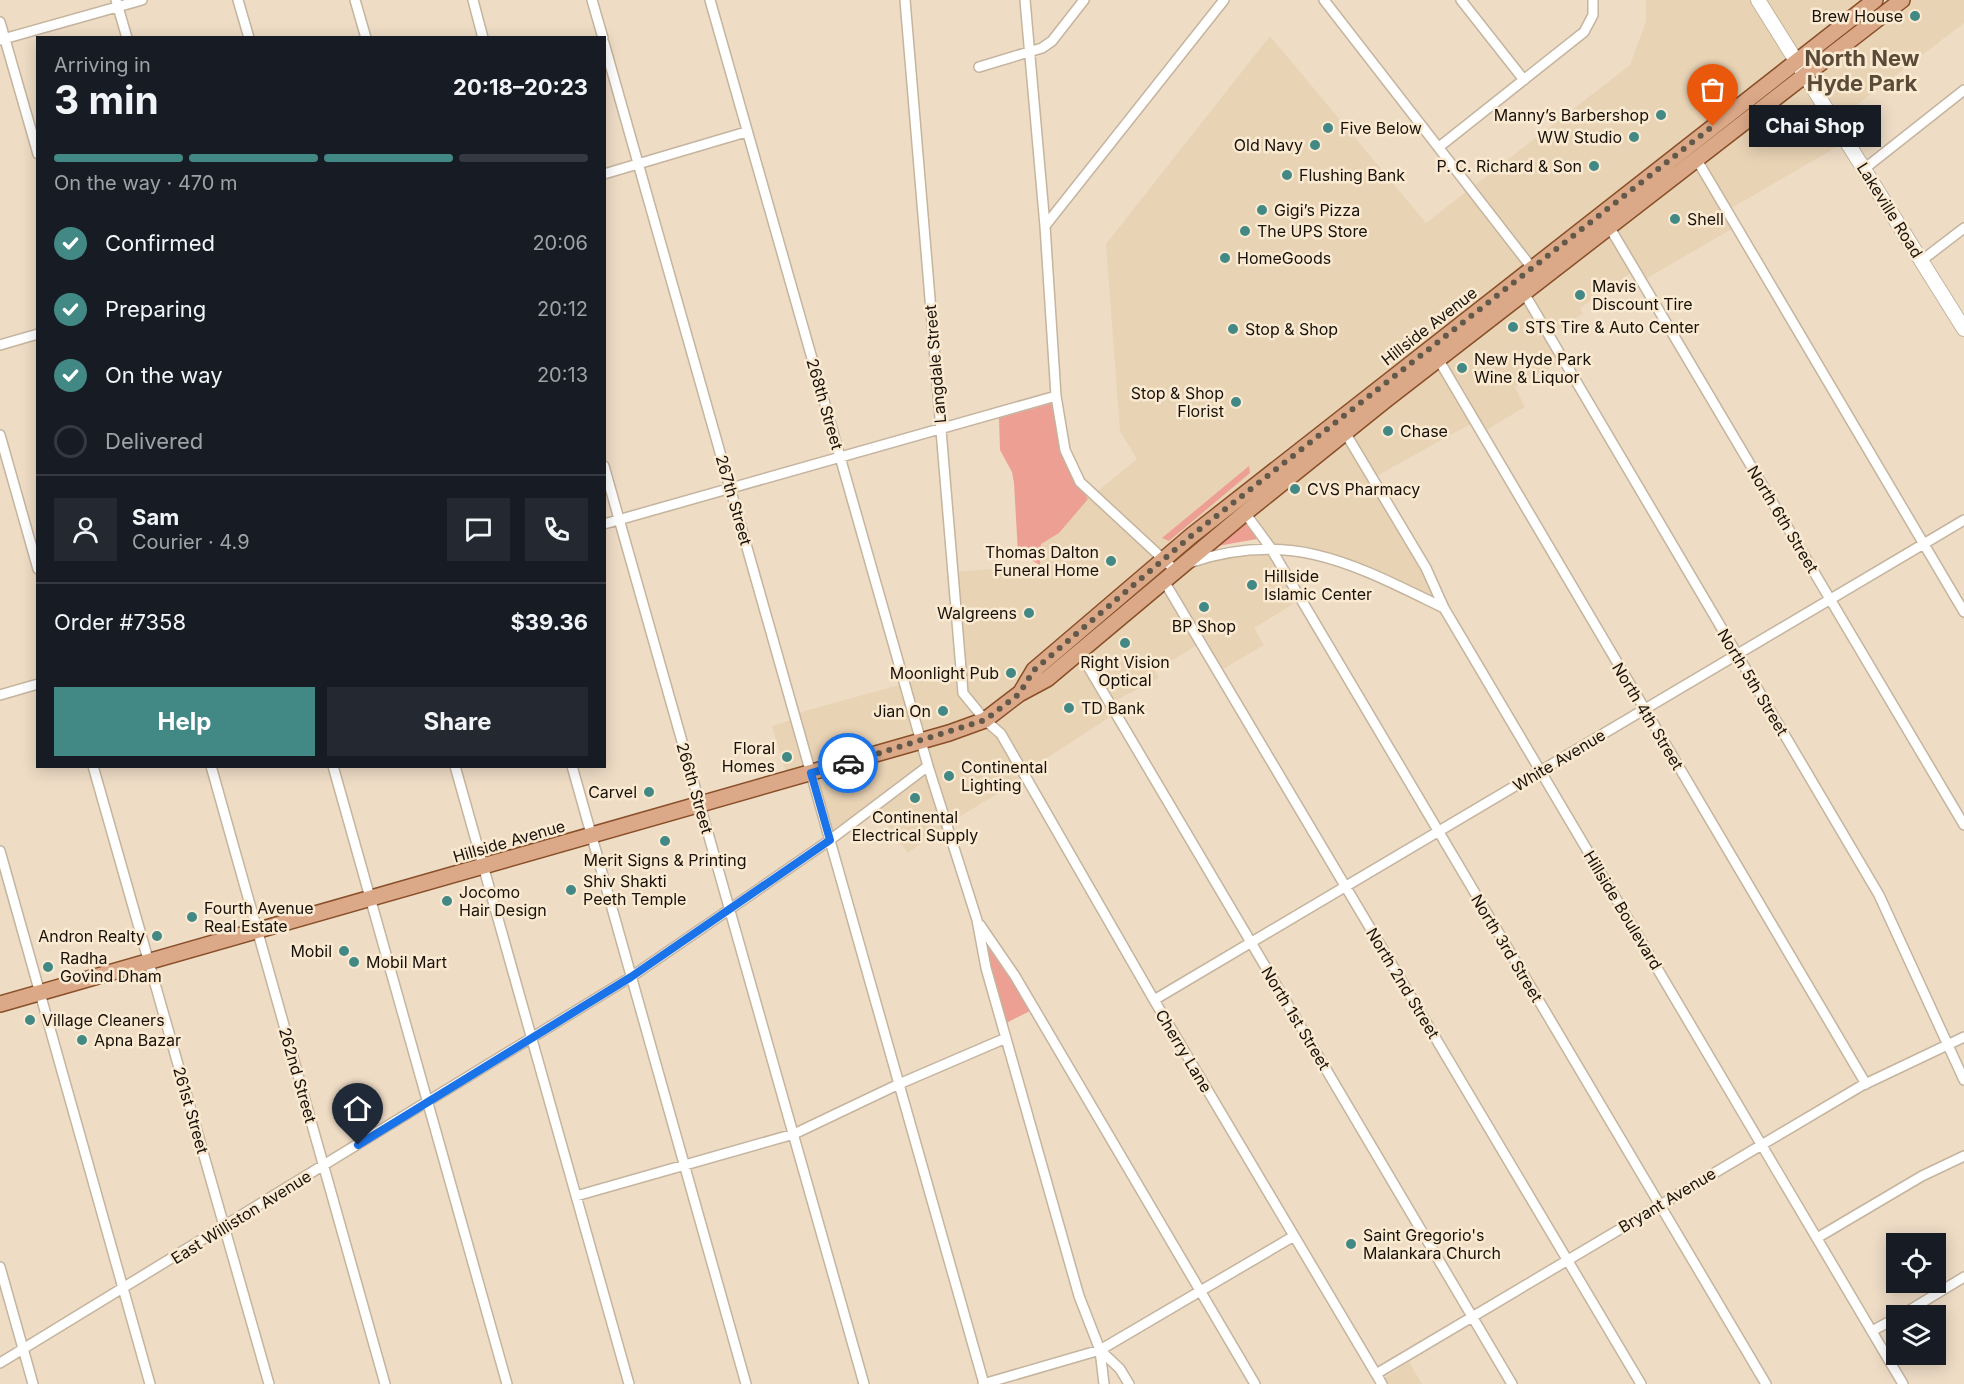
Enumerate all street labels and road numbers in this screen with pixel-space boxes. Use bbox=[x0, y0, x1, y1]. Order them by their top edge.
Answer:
street label: Lakeville Road bbox=[1853, 159, 1927, 261]
street label: Hillside Avenue bbox=[1377, 283, 1481, 369]
street label: Langdale Street bbox=[920, 304, 950, 424]
street label: 268th Street bbox=[802, 356, 848, 452]
street label: 267th Street bbox=[712, 453, 756, 547]
street label: North 6th Street bbox=[1743, 462, 1823, 576]
street label: North 5th Street bbox=[1713, 625, 1793, 739]
street label: North 4th Street bbox=[1608, 659, 1688, 773]
street label: White Avenue bbox=[1509, 725, 1609, 795]
street label: 266th Street bbox=[672, 740, 718, 836]
street label: Hillside Avenue bbox=[451, 815, 567, 867]
street label: Hillside Boulevard bbox=[1580, 847, 1666, 973]
street label: North 3rd Street bbox=[1467, 890, 1547, 1006]
street label: North 2nd Street bbox=[1362, 924, 1444, 1042]
street label: North 1st Street bbox=[1257, 963, 1335, 1073]
street label: Cherry Lane bbox=[1151, 1006, 1217, 1096]
street label: 262nd Street bbox=[275, 1025, 321, 1125]
street label: 261st Street bbox=[169, 1064, 213, 1156]
street label: Bryant Avenue bbox=[1615, 1163, 1719, 1237]
street label: East Williston Avenue bbox=[167, 1166, 315, 1268]

